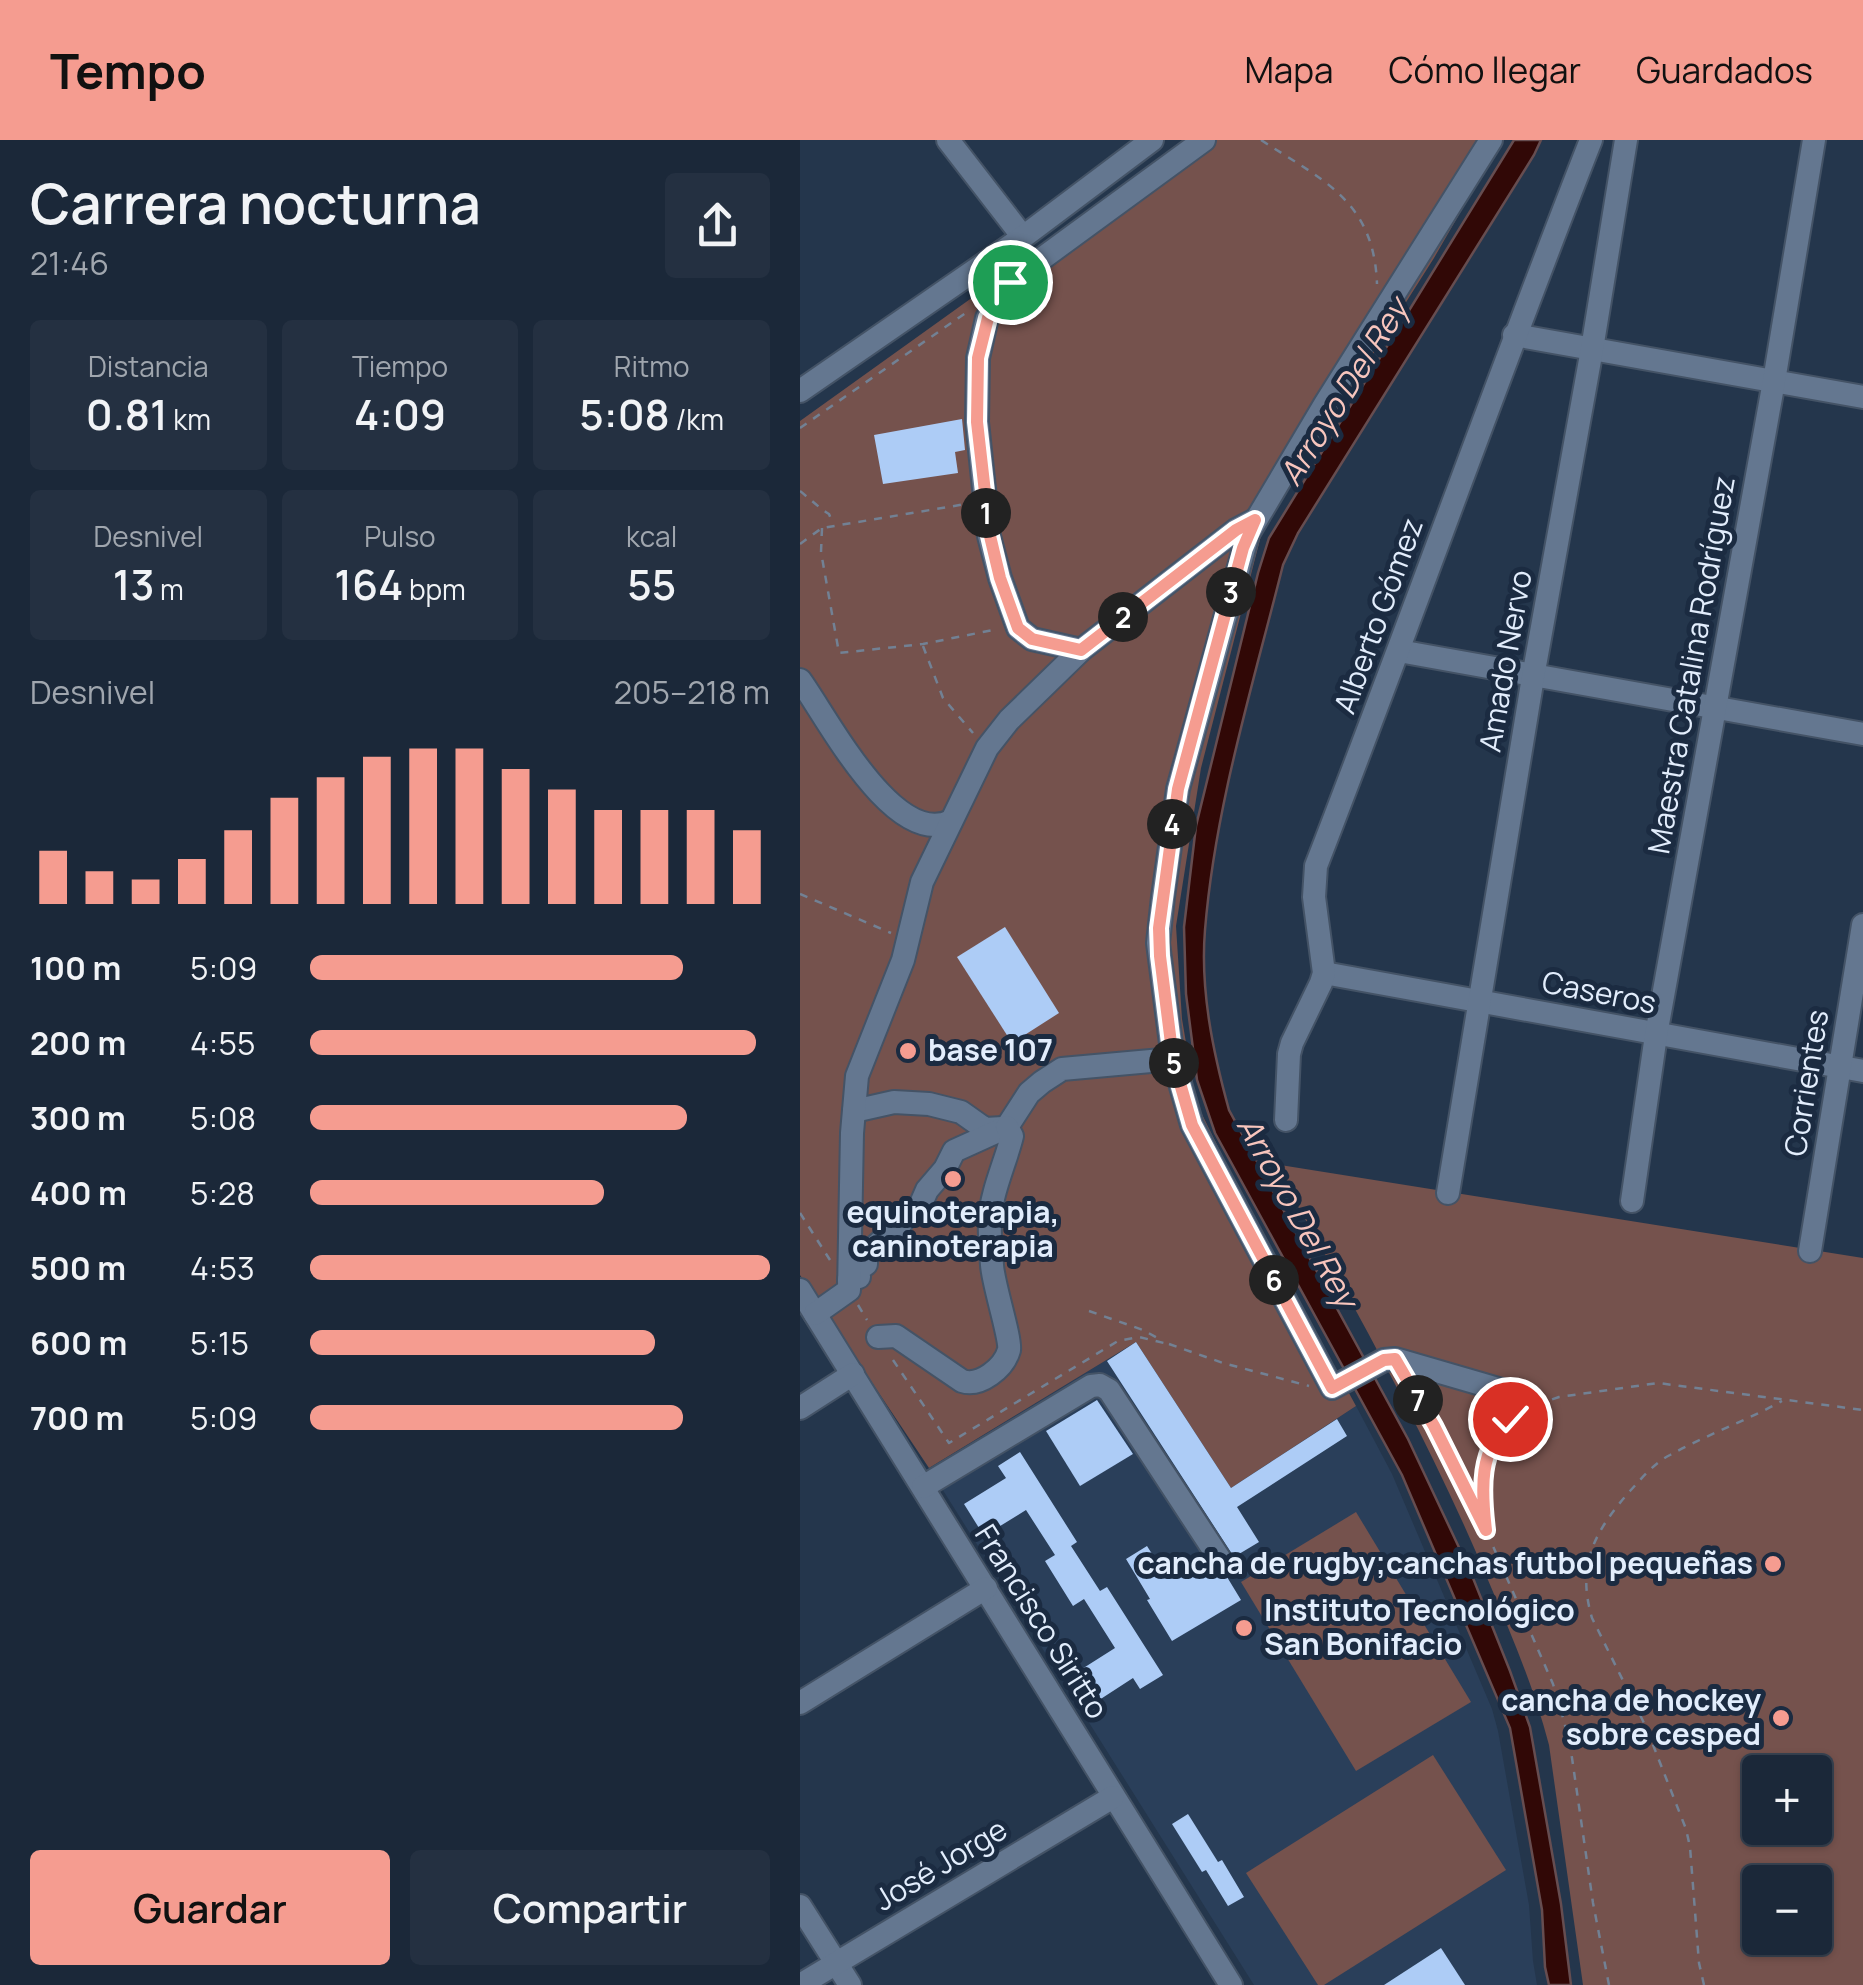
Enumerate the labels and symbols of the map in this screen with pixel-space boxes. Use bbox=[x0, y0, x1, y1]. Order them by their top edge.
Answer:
pin bbox=[968, 240, 1053, 325]
water label: Arroyo Del Rey bbox=[1268, 286, 1420, 493]
street label: Maestra Catalina Rodríguez bbox=[1637, 473, 1744, 857]
pin: 1 bbox=[961, 488, 1011, 538]
street label: Alberto Gómez bbox=[1323, 512, 1432, 719]
pin: 3 bbox=[1206, 567, 1256, 617]
street label: Amado Nervo bbox=[1468, 567, 1541, 755]
pin: 2 bbox=[1098, 592, 1148, 642]
pin: 4 bbox=[1147, 799, 1197, 849]
street label: Caseros bbox=[1539, 960, 1660, 1023]
street label: Corrientes bbox=[1774, 1007, 1837, 1159]
place label: base 107 bbox=[928, 1029, 1053, 1070]
pin: 5 bbox=[1149, 1038, 1199, 1088]
marker: base 107 bbox=[897, 1040, 919, 1062]
water label: Arroyo Del Rey bbox=[1227, 1108, 1371, 1319]
marker: equinoterapia, caninoterapia bbox=[942, 1168, 964, 1190]
place label: equinoterapia, caninoterapia bbox=[846, 1191, 1060, 1266]
pin: 6 bbox=[1249, 1255, 1299, 1305]
pin: 7 bbox=[1393, 1375, 1443, 1425]
pin bbox=[1468, 1377, 1553, 1462]
street label: Francisco Siritto bbox=[966, 1516, 1118, 1726]
place label: cancha de rugby;canchas futbol pequeñas bbox=[1138, 1542, 1753, 1583]
marker: cancha de rugby;canchas futbol pequeñas bbox=[1762, 1553, 1784, 1575]
place label: Instituto Tecnológico San Bonifacio bbox=[1264, 1589, 1575, 1664]
marker: Instituto Tecnológico San Bonifacio bbox=[1233, 1617, 1255, 1639]
place label: cancha de hockey sobre cesped bbox=[1501, 1679, 1761, 1754]
marker: cancha de hockey sobre cesped bbox=[1770, 1707, 1792, 1729]
street label: José Jorge bbox=[866, 1808, 1014, 1919]

